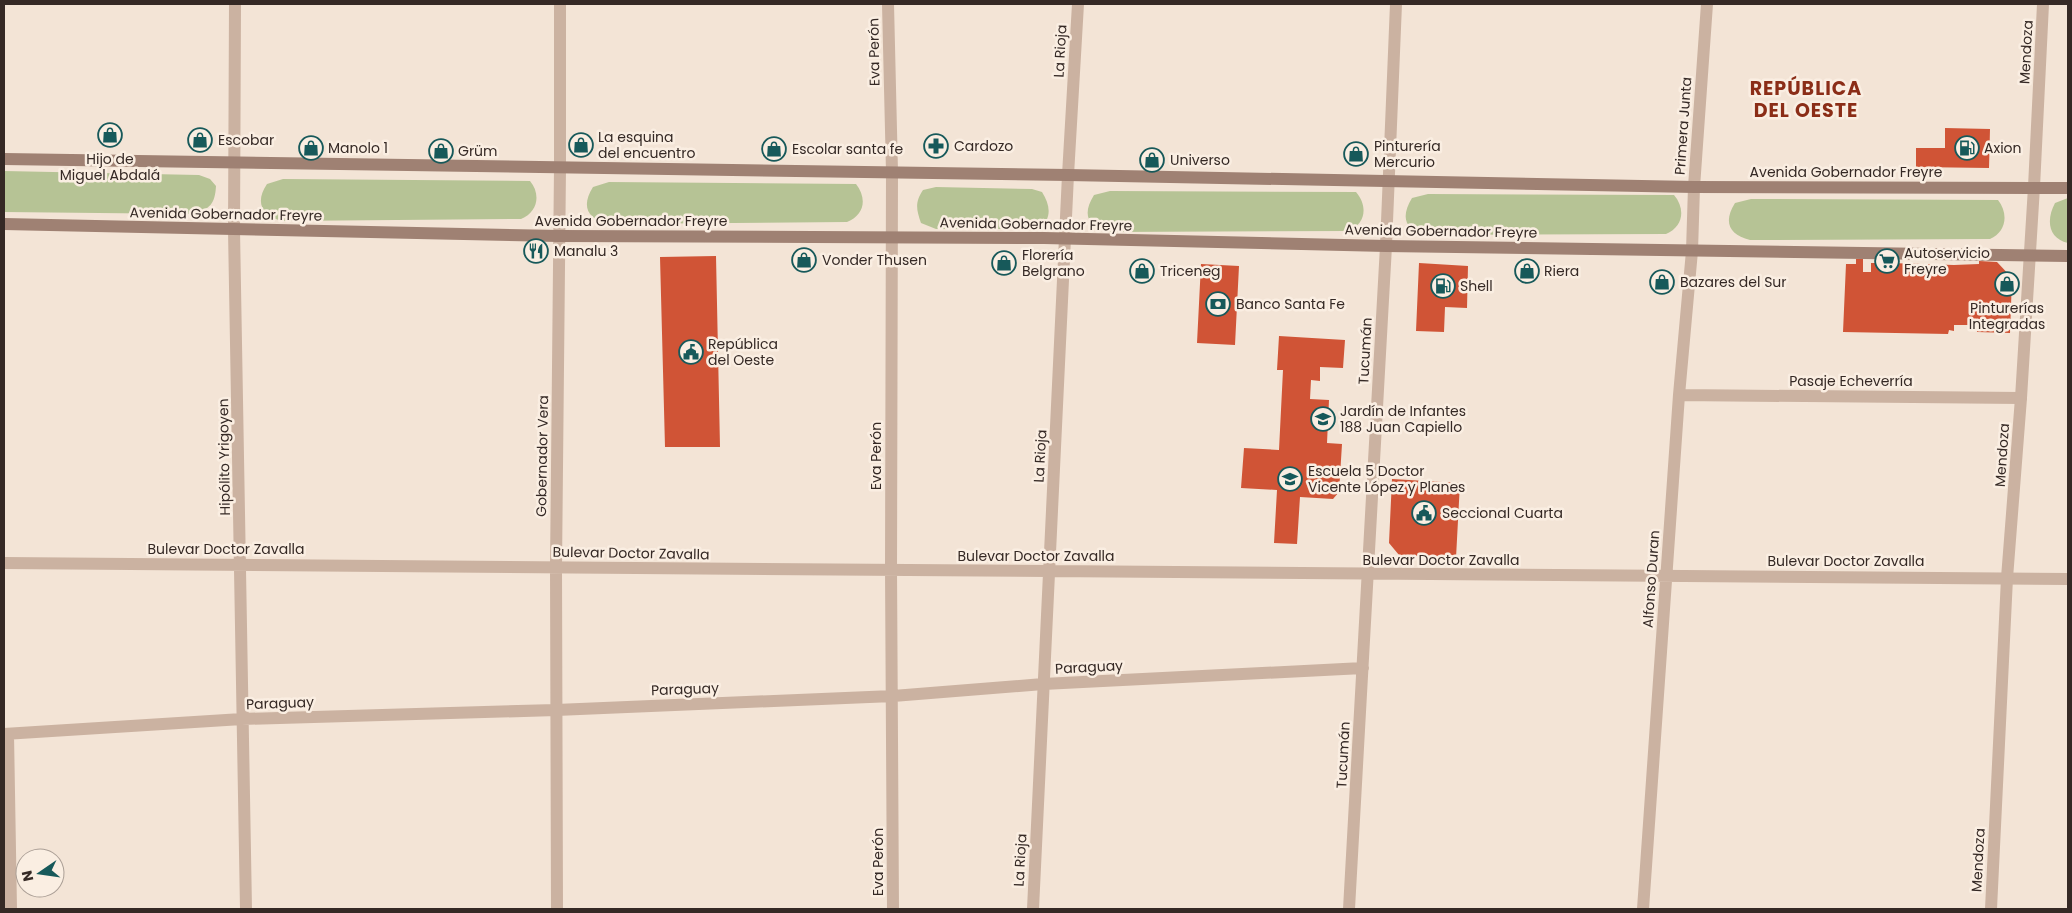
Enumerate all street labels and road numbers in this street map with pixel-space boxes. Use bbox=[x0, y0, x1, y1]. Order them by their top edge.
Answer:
street label: Eva Perón bbox=[863, 18, 885, 86]
street label: Mendoza bbox=[2014, 20, 2038, 84]
street label: La Rioja bbox=[1049, 24, 1071, 78]
street label: Primera Junta bbox=[1670, 76, 1696, 176]
street label: Avenida Gobernador Freyre bbox=[1750, 162, 1943, 182]
street label: Avenida Gobernador Freyre bbox=[129, 202, 323, 226]
street label: Avenida Gobernador Freyre bbox=[535, 211, 728, 231]
street label: Avenida Gobernador Freyre bbox=[939, 212, 1133, 236]
street label: Avenida Gobernador Freyre bbox=[1344, 219, 1538, 243]
street label: Tucumán bbox=[1353, 317, 1377, 385]
street label: Pasaje Echeverría bbox=[1789, 371, 1913, 391]
street label: Gobernador Vera bbox=[531, 395, 553, 517]
street label: Hipólito Yrigoyen bbox=[213, 398, 235, 516]
street label: Eva Perón bbox=[866, 422, 886, 490]
street label: Mendoza bbox=[1990, 422, 2014, 488]
street label: La Rioja bbox=[1029, 429, 1051, 483]
street label: Alfonso Duran bbox=[1638, 529, 1664, 629]
street label: Bulevar Doctor Zavalla bbox=[147, 539, 305, 559]
street label: Bulevar Doctor Zavalla bbox=[552, 542, 710, 564]
street label: Bulevar Doctor Zavalla bbox=[957, 546, 1115, 566]
street label: Bulevar Doctor Zavalla bbox=[1362, 550, 1520, 570]
street label: Bulevar Doctor Zavalla bbox=[1767, 551, 1925, 571]
street label: Paraguay bbox=[1055, 655, 1124, 679]
street label: Paraguay bbox=[651, 678, 719, 700]
street label: Paraguay bbox=[246, 692, 314, 714]
street label: Tucumán bbox=[1331, 721, 1355, 789]
street label: Eva Perón bbox=[868, 828, 888, 896]
street label: Mendoza bbox=[1966, 828, 1990, 892]
street label: La Rioja bbox=[1009, 833, 1031, 887]

